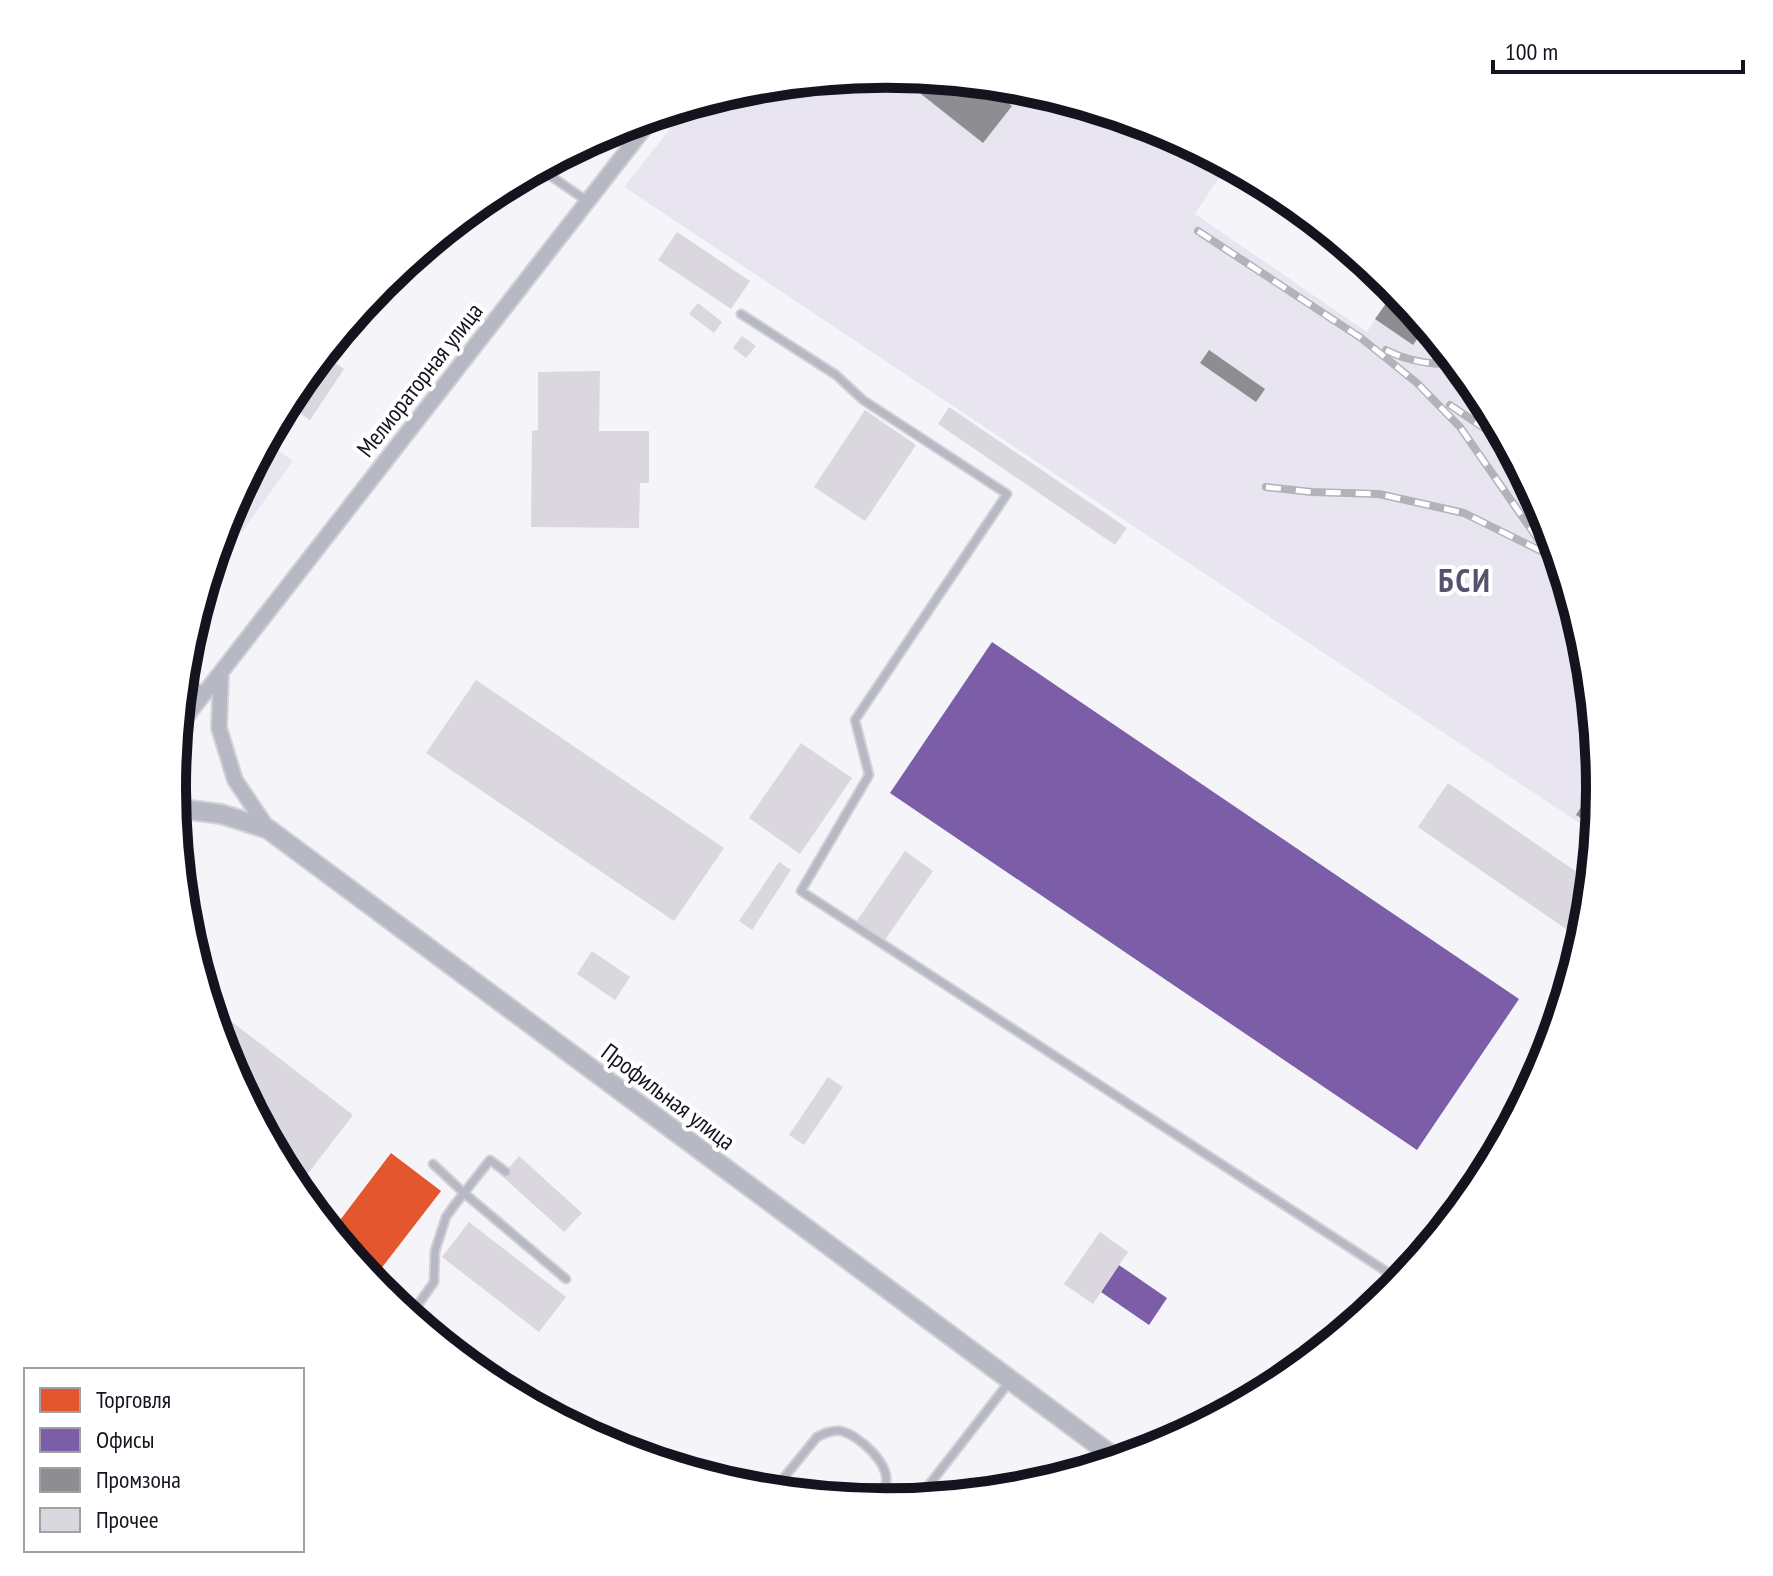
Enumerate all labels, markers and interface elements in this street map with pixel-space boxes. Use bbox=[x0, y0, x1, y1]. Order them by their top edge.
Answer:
scale bar bbox=[1493, 24, 1743, 74]
text: 100 m bbox=[1505, 36, 1558, 67]
street label: Мелиораторная улица bbox=[350, 296, 489, 463]
district label: БСИ bbox=[1438, 559, 1492, 601]
street label: Профильная улица bbox=[595, 1036, 741, 1157]
legend bbox=[24, 1368, 304, 1552]
text: Торговля bbox=[96, 1384, 171, 1415]
text: Офисы bbox=[96, 1424, 154, 1455]
text: Промзона bbox=[96, 1464, 181, 1495]
text: Прочее bbox=[96, 1504, 159, 1535]

